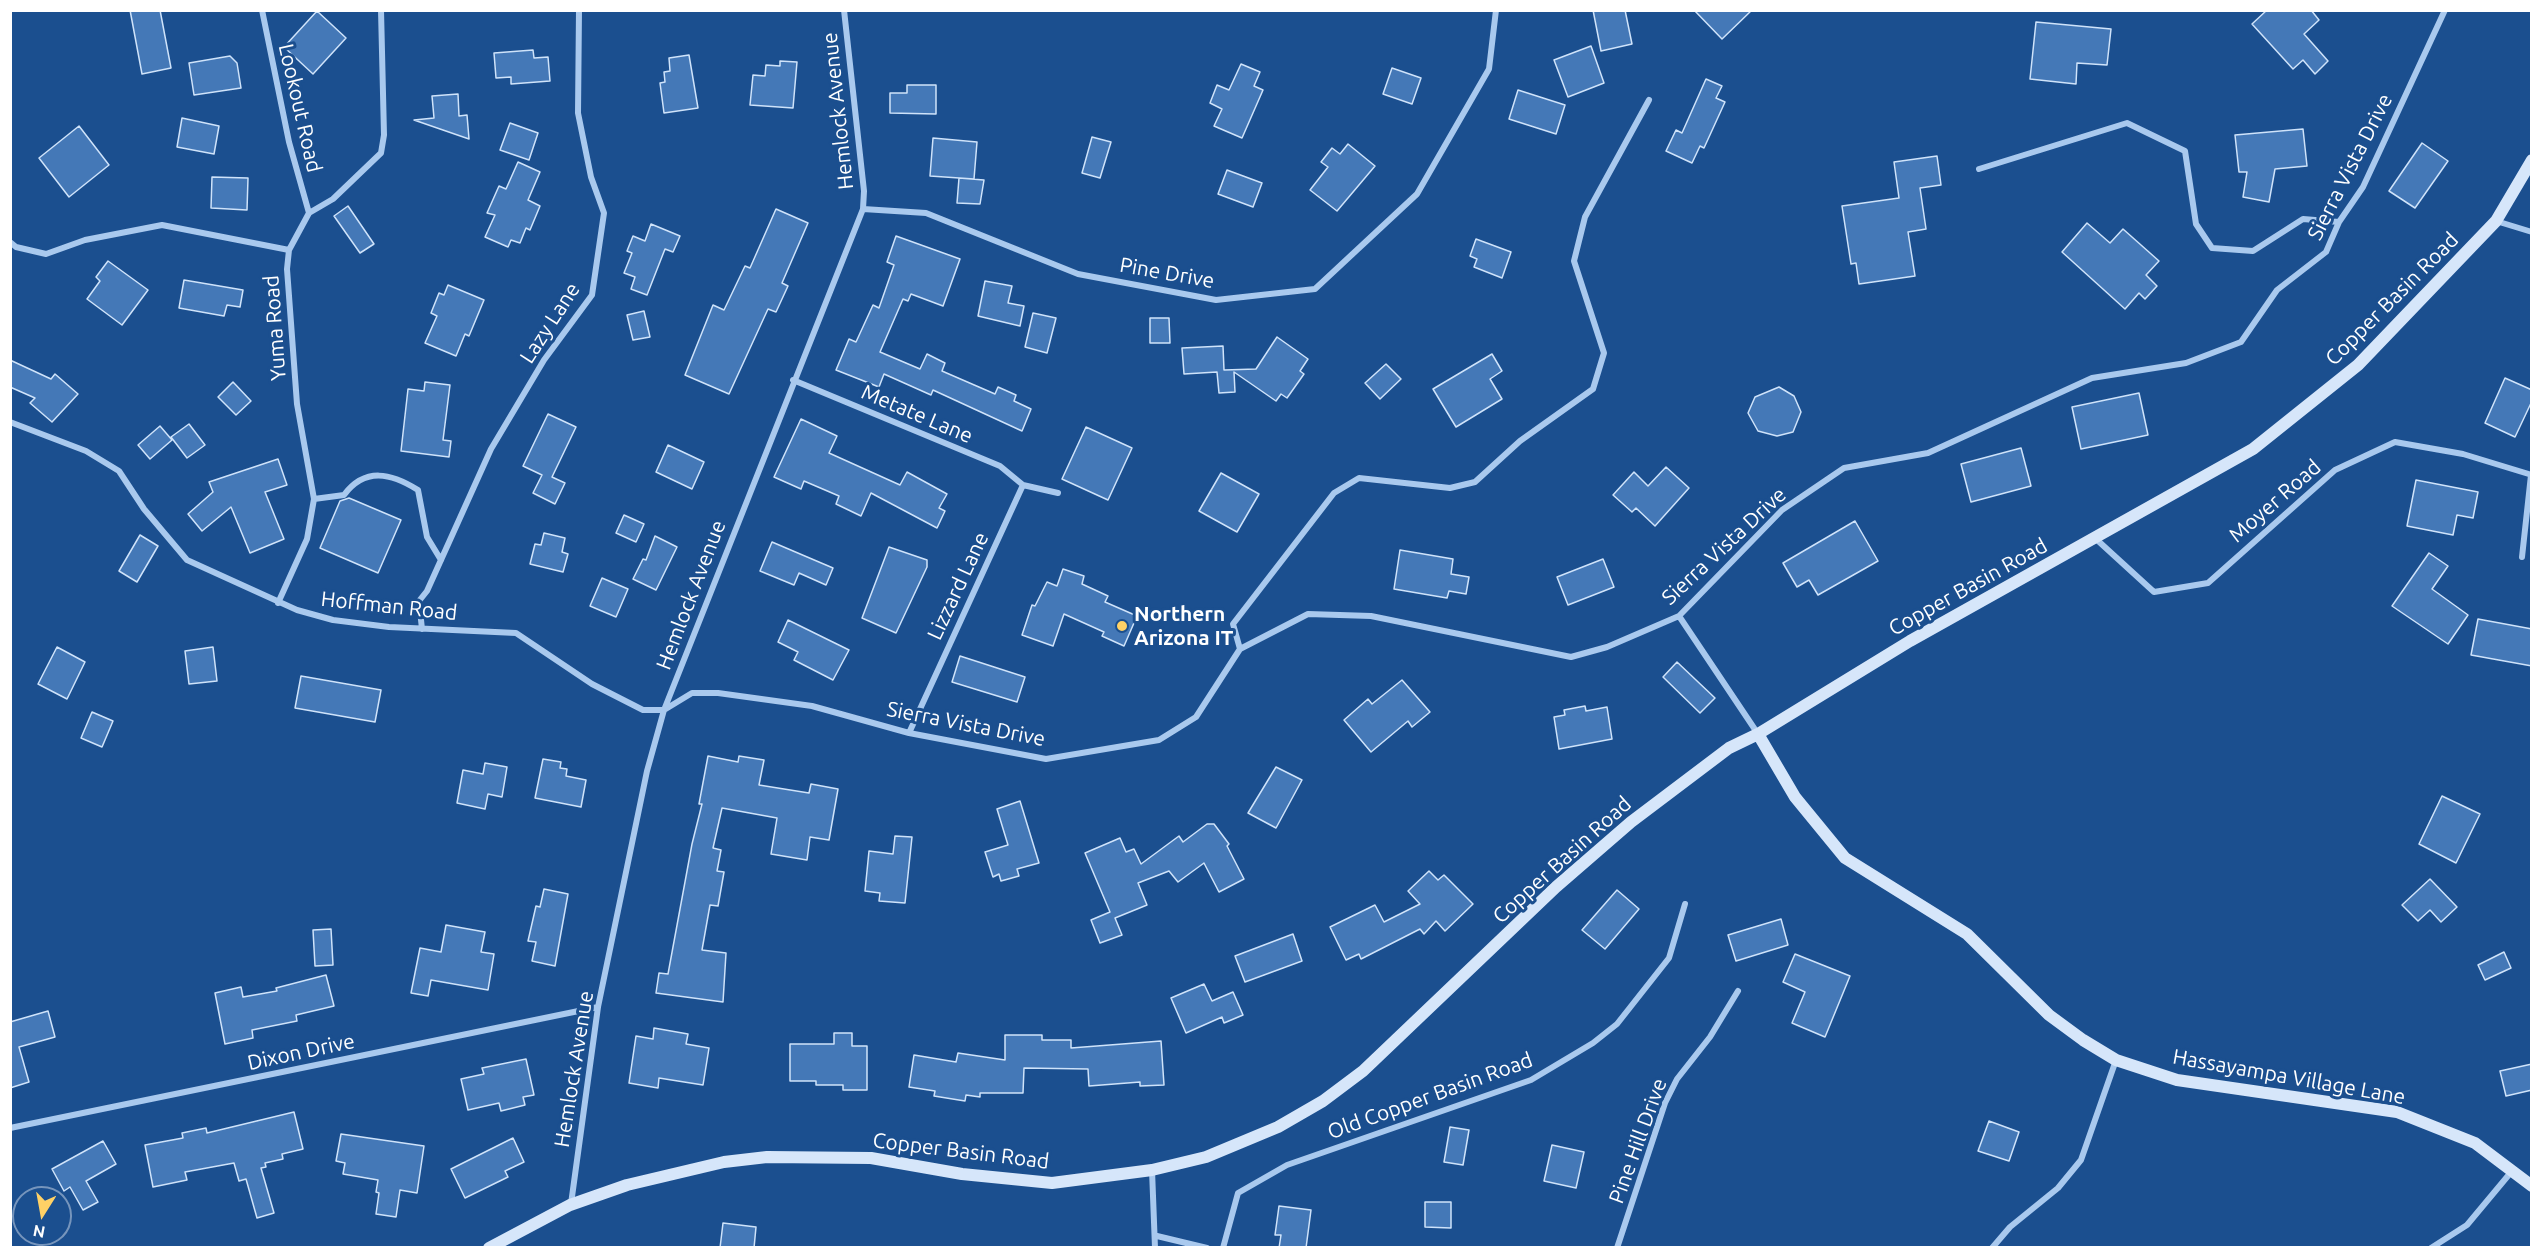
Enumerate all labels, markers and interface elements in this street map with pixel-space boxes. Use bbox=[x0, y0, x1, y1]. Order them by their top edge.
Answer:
street label: Hemlock Avenue bbox=[817, 31, 859, 191]
street label: Lookout Road bbox=[273, 41, 327, 175]
street label: Sierra Vista Drive bbox=[2302, 90, 2398, 244]
street label: Copper Basin Road bbox=[2320, 227, 2464, 371]
street label: Pine Drive bbox=[1118, 252, 1216, 294]
street label: Yuma Road bbox=[259, 274, 291, 382]
street label: Lazy Lane bbox=[515, 278, 585, 368]
street label: Metate Lane bbox=[858, 379, 976, 449]
street label: Moyer Road bbox=[2224, 454, 2326, 548]
street label: Sierra Vista Drive bbox=[1657, 482, 1791, 610]
street label: Hemlock Avenue bbox=[651, 517, 731, 673]
street label: Lizzard Lane bbox=[922, 528, 994, 644]
street label: Copper Basin Road bbox=[1884, 533, 2052, 641]
street label: Hoffman Road bbox=[320, 586, 458, 626]
place label: Northern Arizona IT bbox=[1134, 601, 1233, 651]
marker: Northern Arizona IT bbox=[1115, 619, 1129, 633]
street label: Sierra Vista Drive bbox=[885, 696, 1047, 752]
street label: Copper Basin Road bbox=[1488, 791, 1636, 929]
street label: Hemlock Avenue bbox=[549, 989, 599, 1149]
street label: Dixon Drive bbox=[245, 1028, 357, 1076]
street label: Hassayampa Village Lane bbox=[2171, 1044, 2407, 1110]
street label: Old Copper Basin Road bbox=[1324, 1047, 1536, 1145]
street label: Pine Hill Drive bbox=[1604, 1075, 1672, 1207]
street label: Copper Basin Road bbox=[871, 1128, 1051, 1174]
north arrow bbox=[12, 1186, 72, 1246]
text: N bbox=[31, 1222, 47, 1242]

